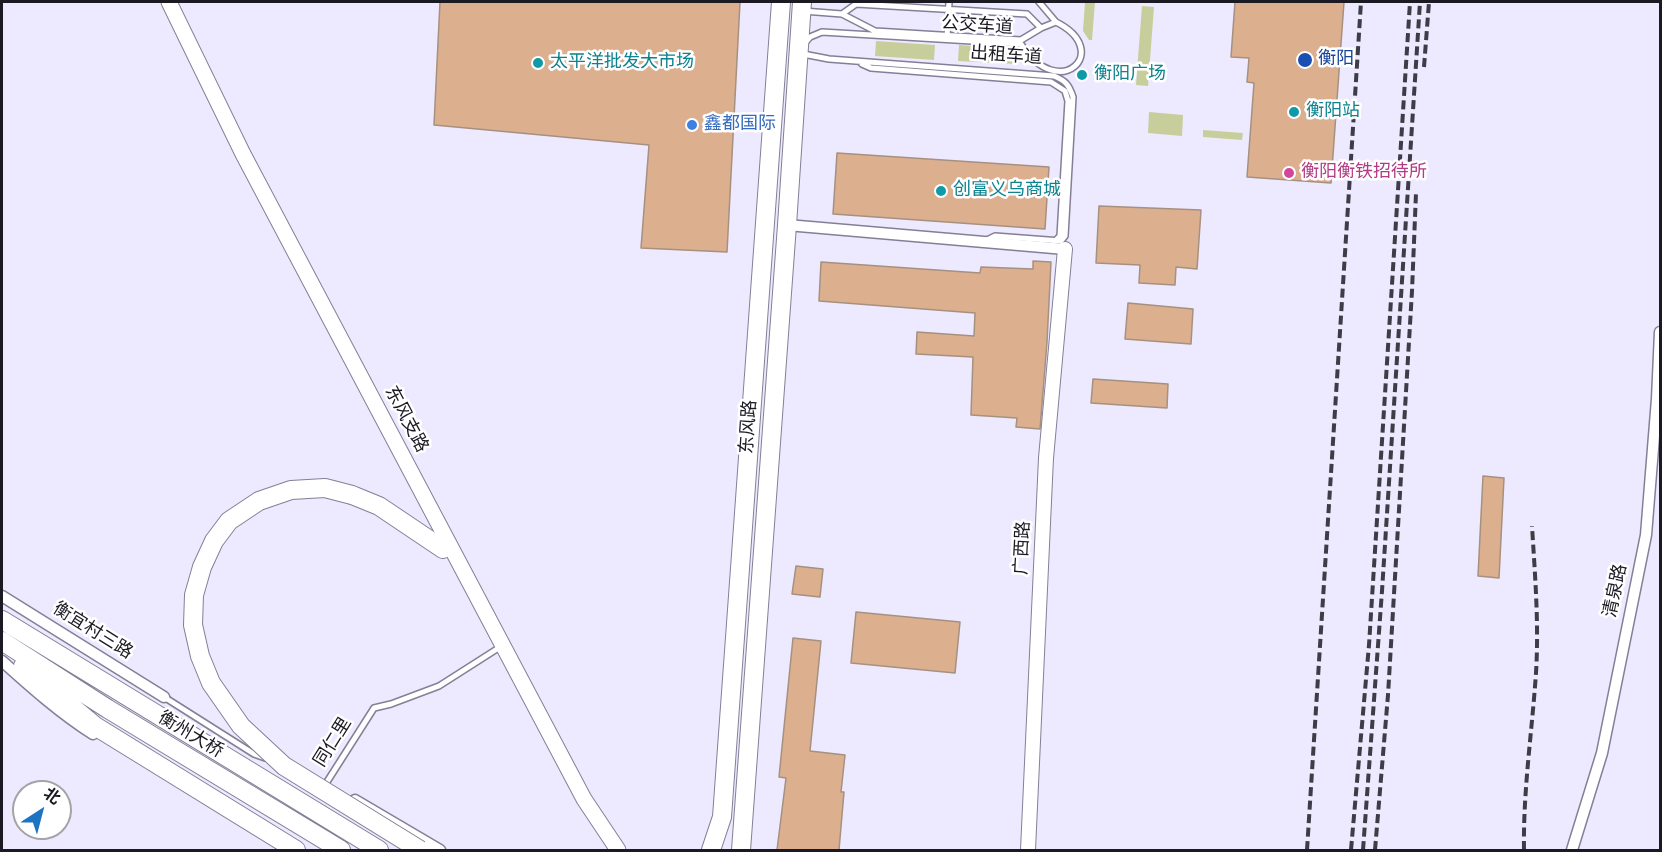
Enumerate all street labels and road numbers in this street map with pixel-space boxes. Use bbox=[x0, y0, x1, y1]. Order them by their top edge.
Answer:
street label: 公交车道 bbox=[940, 14, 1014, 40]
street label: 出租车道 bbox=[969, 44, 1043, 70]
street label: 东风支路 bbox=[379, 383, 431, 457]
street label: 东风路 bbox=[737, 399, 763, 455]
street label: 广西路 bbox=[1012, 520, 1036, 576]
street label: 清泉路 bbox=[1601, 562, 1633, 620]
street label: 衡宜村三路 bbox=[48, 599, 136, 665]
street label: 衡州大桥 bbox=[154, 708, 226, 764]
street label: 同仁里 bbox=[311, 714, 357, 772]

